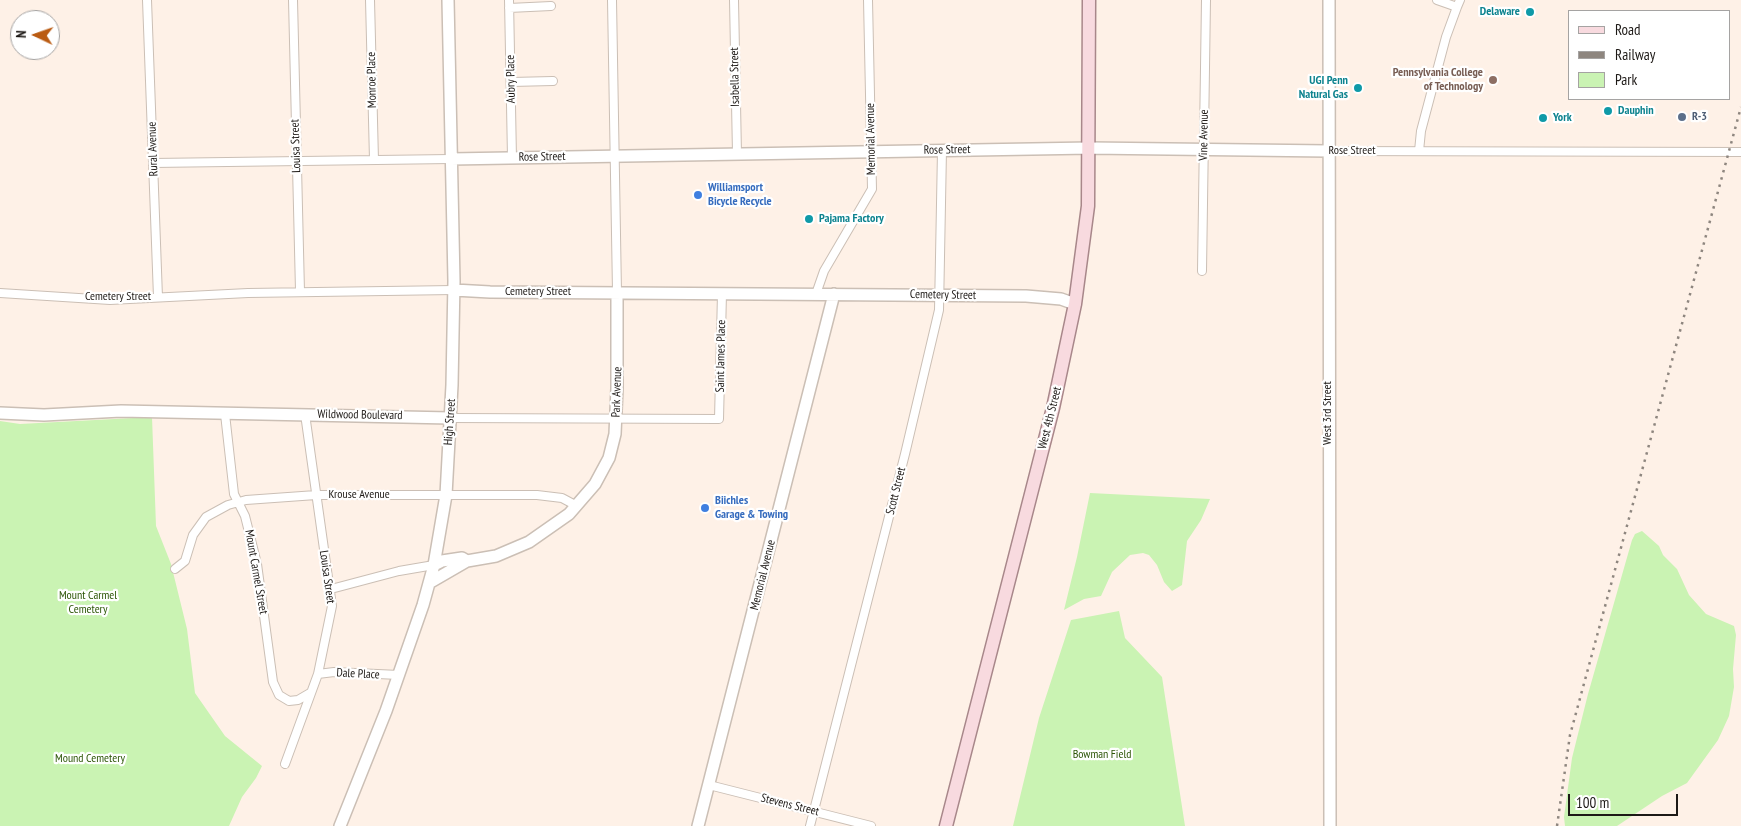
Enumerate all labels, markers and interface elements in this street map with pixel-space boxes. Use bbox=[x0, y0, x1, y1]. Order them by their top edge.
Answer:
place label: Delaware bbox=[1480, 5, 1520, 19]
marker: Delaware bbox=[1524, 6, 1536, 18]
north arrow bbox=[10, 10, 60, 60]
legend bbox=[1568, 10, 1731, 100]
text: Road bbox=[1615, 20, 1641, 39]
text: N bbox=[12, 30, 30, 39]
text: Railway bbox=[1615, 45, 1655, 64]
street label: Isabella Street bbox=[727, 47, 743, 107]
street label: Monroe Place bbox=[364, 52, 380, 108]
street label: Aubry Place bbox=[503, 55, 519, 103]
place label: Pennsylvania College of Technology bbox=[1393, 66, 1483, 94]
text: Park bbox=[1615, 70, 1637, 89]
place label: UGI Penn Natural Gas bbox=[1299, 74, 1348, 102]
marker: Pennsylvania College of Technology bbox=[1487, 74, 1499, 86]
marker: UGI Penn Natural Gas bbox=[1352, 82, 1364, 94]
street label: Memorial Avenue bbox=[863, 103, 879, 175]
place label: Dauphin bbox=[1618, 104, 1654, 118]
marker: Dauphin bbox=[1602, 105, 1614, 117]
street label: Vine Avenue bbox=[1196, 109, 1212, 161]
place label: R-3 bbox=[1692, 110, 1707, 124]
place label: York bbox=[1553, 111, 1572, 125]
marker: R-3 bbox=[1676, 111, 1688, 123]
marker: York bbox=[1537, 112, 1549, 124]
street label: Louisa Street bbox=[288, 119, 304, 173]
street label: Rural Avenue bbox=[145, 121, 161, 177]
street label: Rose Street bbox=[923, 142, 971, 158]
street label: Rose Street bbox=[1329, 144, 1375, 158]
street label: Rose Street bbox=[518, 149, 566, 165]
place label: Williamsport Bicycle Recycle bbox=[708, 181, 772, 209]
marker: Williamsport Bicycle Recycle bbox=[692, 189, 704, 201]
place label: Pajama Factory bbox=[819, 212, 884, 226]
marker: Pajama Factory bbox=[803, 213, 815, 225]
street label: Cemetery Street bbox=[505, 285, 571, 299]
street label: Cemetery Street bbox=[910, 287, 976, 303]
street label: Cemetery Street bbox=[85, 290, 151, 304]
street label: Saint James Place bbox=[713, 320, 729, 392]
street label: Park Avenue bbox=[609, 366, 625, 418]
street label: West 3rd Street bbox=[1321, 381, 1335, 445]
street label: West 4th Street bbox=[1035, 385, 1065, 451]
street label: High Street bbox=[441, 398, 459, 446]
street label: Wildwood Boulevard bbox=[317, 407, 403, 423]
street label: Scott Street bbox=[883, 466, 909, 516]
street label: Krouse Avenue bbox=[328, 488, 390, 502]
place label: Biichles Garage & Towing bbox=[715, 494, 788, 522]
marker: Biichles Garage & Towing bbox=[699, 502, 711, 514]
street label: Mount Carmel Street bbox=[241, 529, 271, 615]
street label: Memorial Avenue bbox=[747, 538, 779, 612]
street label: Louisa Street bbox=[316, 549, 338, 605]
park label: Mount Carmel Cemetery bbox=[59, 589, 117, 617]
street label: Dale Place bbox=[336, 666, 380, 682]
park label: Bowman Field bbox=[1073, 748, 1131, 762]
park label: Mound Cemetery bbox=[55, 752, 125, 766]
scale bar bbox=[1571, 784, 1681, 816]
street label: Stevens Street bbox=[759, 791, 821, 819]
text: 100 m bbox=[1576, 793, 1609, 812]

